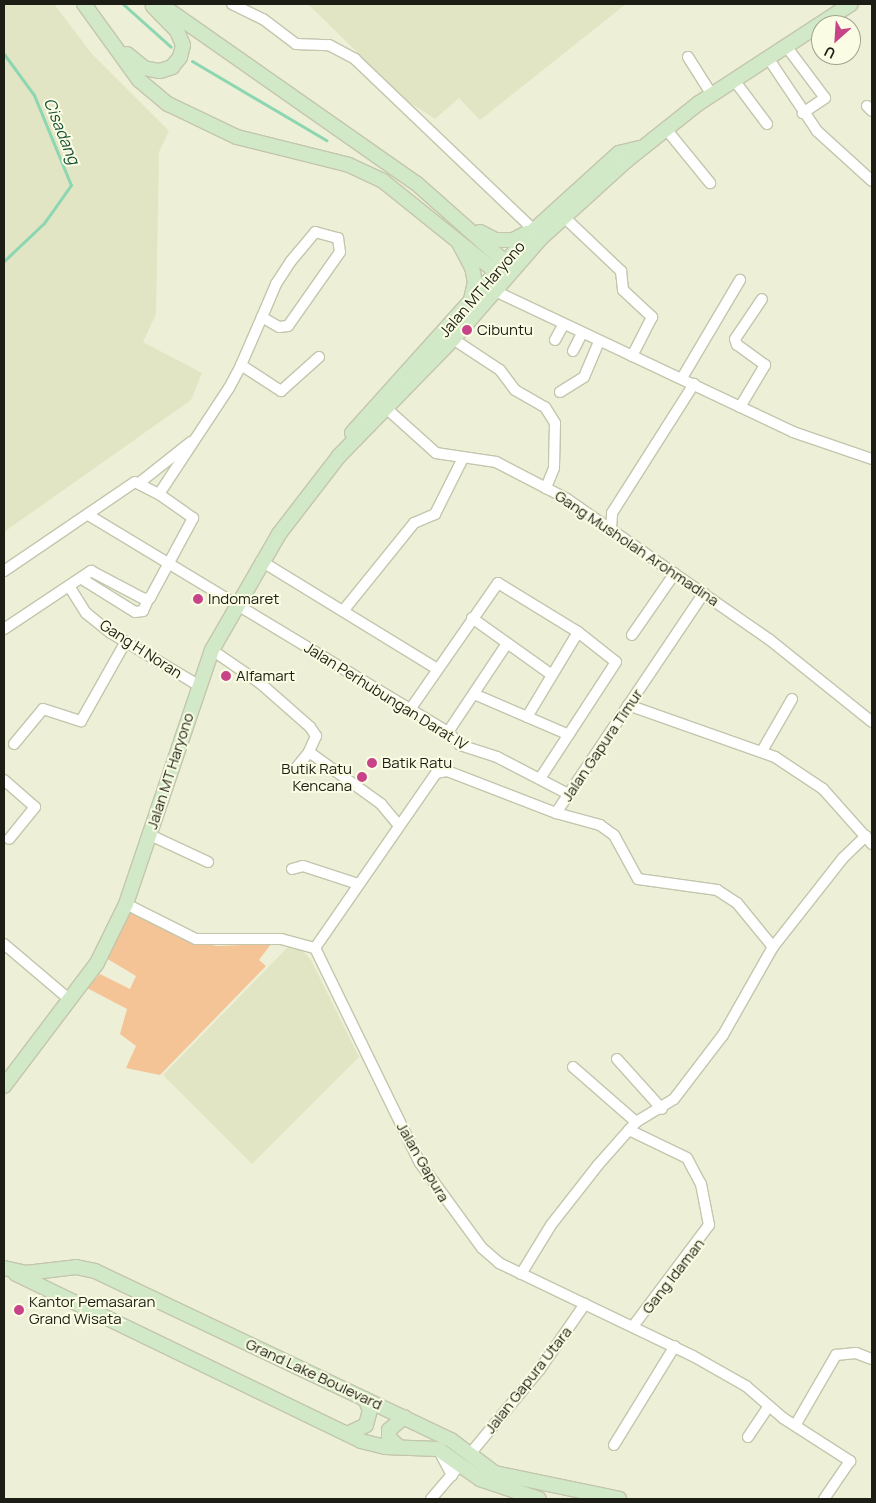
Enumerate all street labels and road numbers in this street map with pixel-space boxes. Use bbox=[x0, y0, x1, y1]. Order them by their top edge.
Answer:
street label: Jalan MT Haryono bbox=[435, 237, 529, 341]
street label: Gang Musholah Arohmadina bbox=[552, 486, 722, 610]
street label: Gang H Noran bbox=[96, 616, 186, 682]
street label: Jalan Perhubungan Darat IV bbox=[301, 638, 471, 754]
street label: Jalan Gapura Timur bbox=[558, 685, 646, 805]
street label: Jalan MT Haryono bbox=[143, 710, 197, 832]
street label: Jalan Gapura bbox=[393, 1119, 453, 1205]
street label: Gang Idaman bbox=[638, 1235, 708, 1317]
street label: Jalan Gapura Utara bbox=[481, 1323, 575, 1437]
street label: Grand Lake Boulevard bbox=[243, 1334, 385, 1414]

